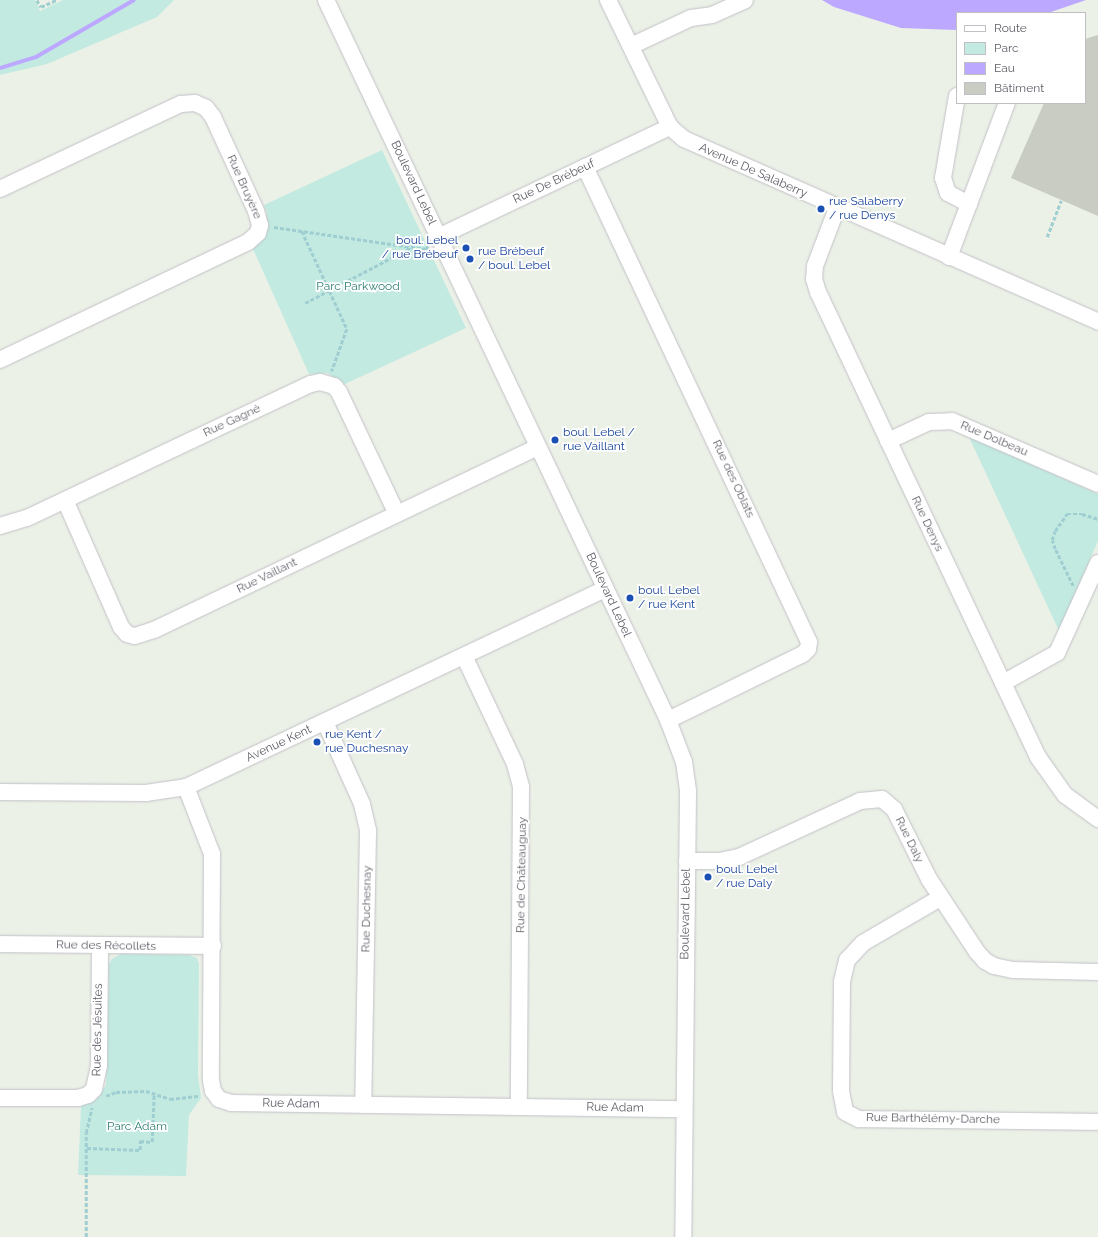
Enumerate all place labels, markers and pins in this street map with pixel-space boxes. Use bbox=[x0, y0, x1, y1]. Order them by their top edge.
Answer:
place label: rue Salaberry / rue Denys bbox=[829, 195, 903, 223]
marker: rue Salaberry / rue Denys bbox=[816, 204, 826, 214]
place label: boul. Lebel / rue Brébeuf bbox=[382, 234, 458, 262]
marker: boul. Lebel / rue Brébeuf bbox=[461, 243, 471, 253]
place label: rue Brébeuf / boul. Lebel bbox=[478, 245, 550, 273]
marker: rue Brébeuf / boul. Lebel bbox=[465, 254, 475, 264]
place label: boul. Lebel / rue Vaillant bbox=[563, 426, 635, 454]
marker: boul. Lebel / rue Vaillant bbox=[550, 435, 560, 445]
place label: boul. Lebel / rue Kent bbox=[638, 584, 700, 612]
marker: boul. Lebel / rue Kent bbox=[625, 593, 635, 603]
place label: rue Kent / rue Duchesnay bbox=[325, 728, 408, 756]
marker: rue Kent / rue Duchesnay bbox=[312, 737, 322, 747]
place label: boul. Lebel / rue Daly bbox=[716, 863, 778, 891]
marker: boul. Lebel / rue Daly bbox=[703, 872, 713, 882]

